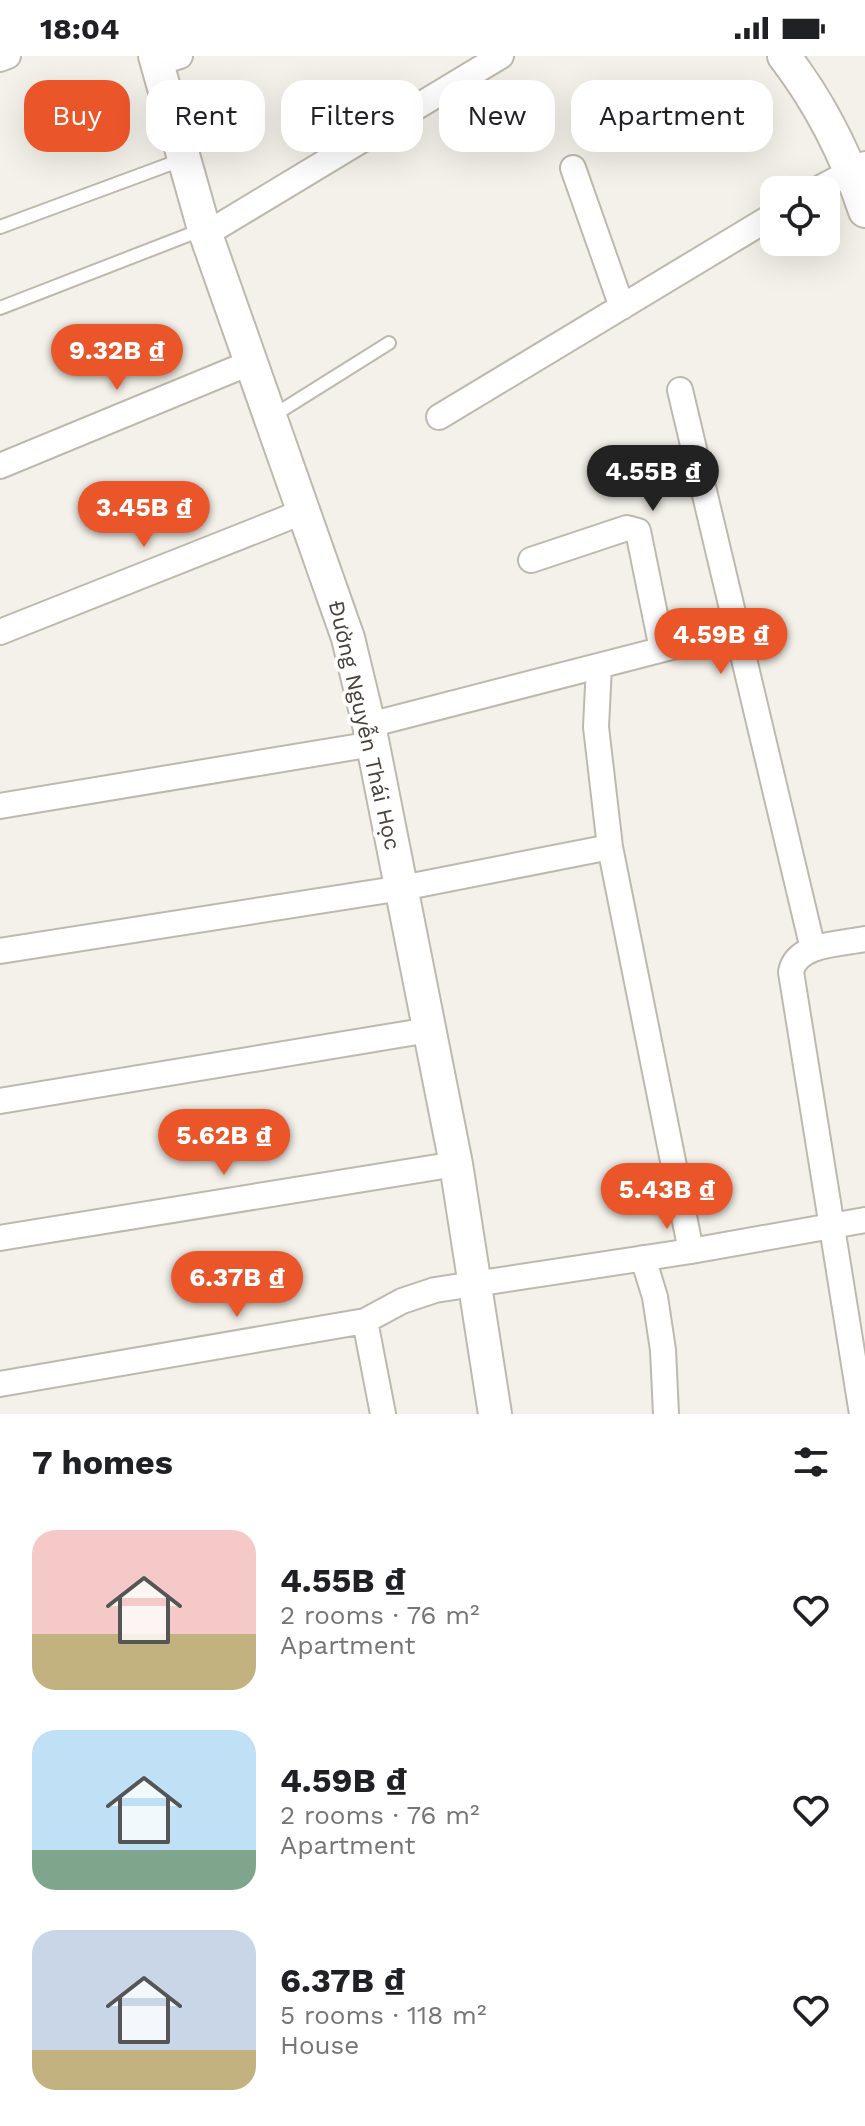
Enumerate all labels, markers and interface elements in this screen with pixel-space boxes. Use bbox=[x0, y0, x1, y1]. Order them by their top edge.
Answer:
text: 18:04 bbox=[40, 11, 120, 46]
chip: Buy bbox=[24, 80, 130, 152]
chip: Rent bbox=[146, 80, 265, 152]
chip: Filters bbox=[281, 80, 423, 152]
chip: New bbox=[439, 80, 555, 152]
chip: Apartment bbox=[571, 80, 773, 152]
map controls bbox=[760, 176, 840, 256]
button: locate bbox=[760, 176, 840, 256]
pin: 9.32B ₫ bbox=[43, 324, 191, 392]
text: 9.32B ₫ bbox=[69, 335, 165, 365]
pin: 4.55B ₫ bbox=[579, 445, 727, 513]
text: 4.55B ₫ bbox=[605, 456, 701, 486]
pin: 3.45B ₫ bbox=[70, 481, 218, 549]
text: 3.45B ₫ bbox=[96, 492, 192, 522]
street label: Đường Nguyễn Thái Học bbox=[324, 598, 405, 852]
pin: 4.59B ₫ bbox=[647, 608, 795, 676]
text: 4.59B ₫ bbox=[672, 619, 770, 649]
pin: 5.62B ₫ bbox=[150, 1109, 298, 1177]
text: 5.62B ₫ bbox=[176, 1120, 272, 1150]
pin: 5.43B ₫ bbox=[593, 1163, 741, 1231]
text: 5.43B ₫ bbox=[619, 1174, 715, 1204]
pin: 6.37B ₫ bbox=[163, 1251, 311, 1319]
text: 6.37B ₫ bbox=[189, 1262, 285, 1292]
icon: filters bbox=[789, 1440, 833, 1484]
text: 7 homes bbox=[32, 1442, 173, 1482]
text: 4.55B ₫ bbox=[280, 1560, 406, 1600]
icon: home bbox=[96, 1562, 192, 1658]
icon: heart bbox=[789, 1588, 833, 1632]
text: 2 rooms · 76 m² bbox=[280, 1600, 479, 1630]
text: Apartment bbox=[280, 1630, 416, 1660]
text: 4.59B ₫ bbox=[280, 1760, 407, 1800]
icon: home bbox=[96, 1762, 192, 1858]
icon: heart bbox=[789, 1788, 833, 1832]
text: 2 rooms · 76 m² bbox=[280, 1800, 479, 1830]
text: Apartment bbox=[280, 1830, 416, 1860]
text: 6.37B ₫ bbox=[280, 1960, 405, 2000]
icon: home bbox=[96, 1962, 192, 2058]
icon: heart bbox=[789, 1988, 833, 2032]
text: 5 rooms · 118 m² bbox=[280, 2000, 486, 2030]
text: House bbox=[280, 2030, 359, 2060]

